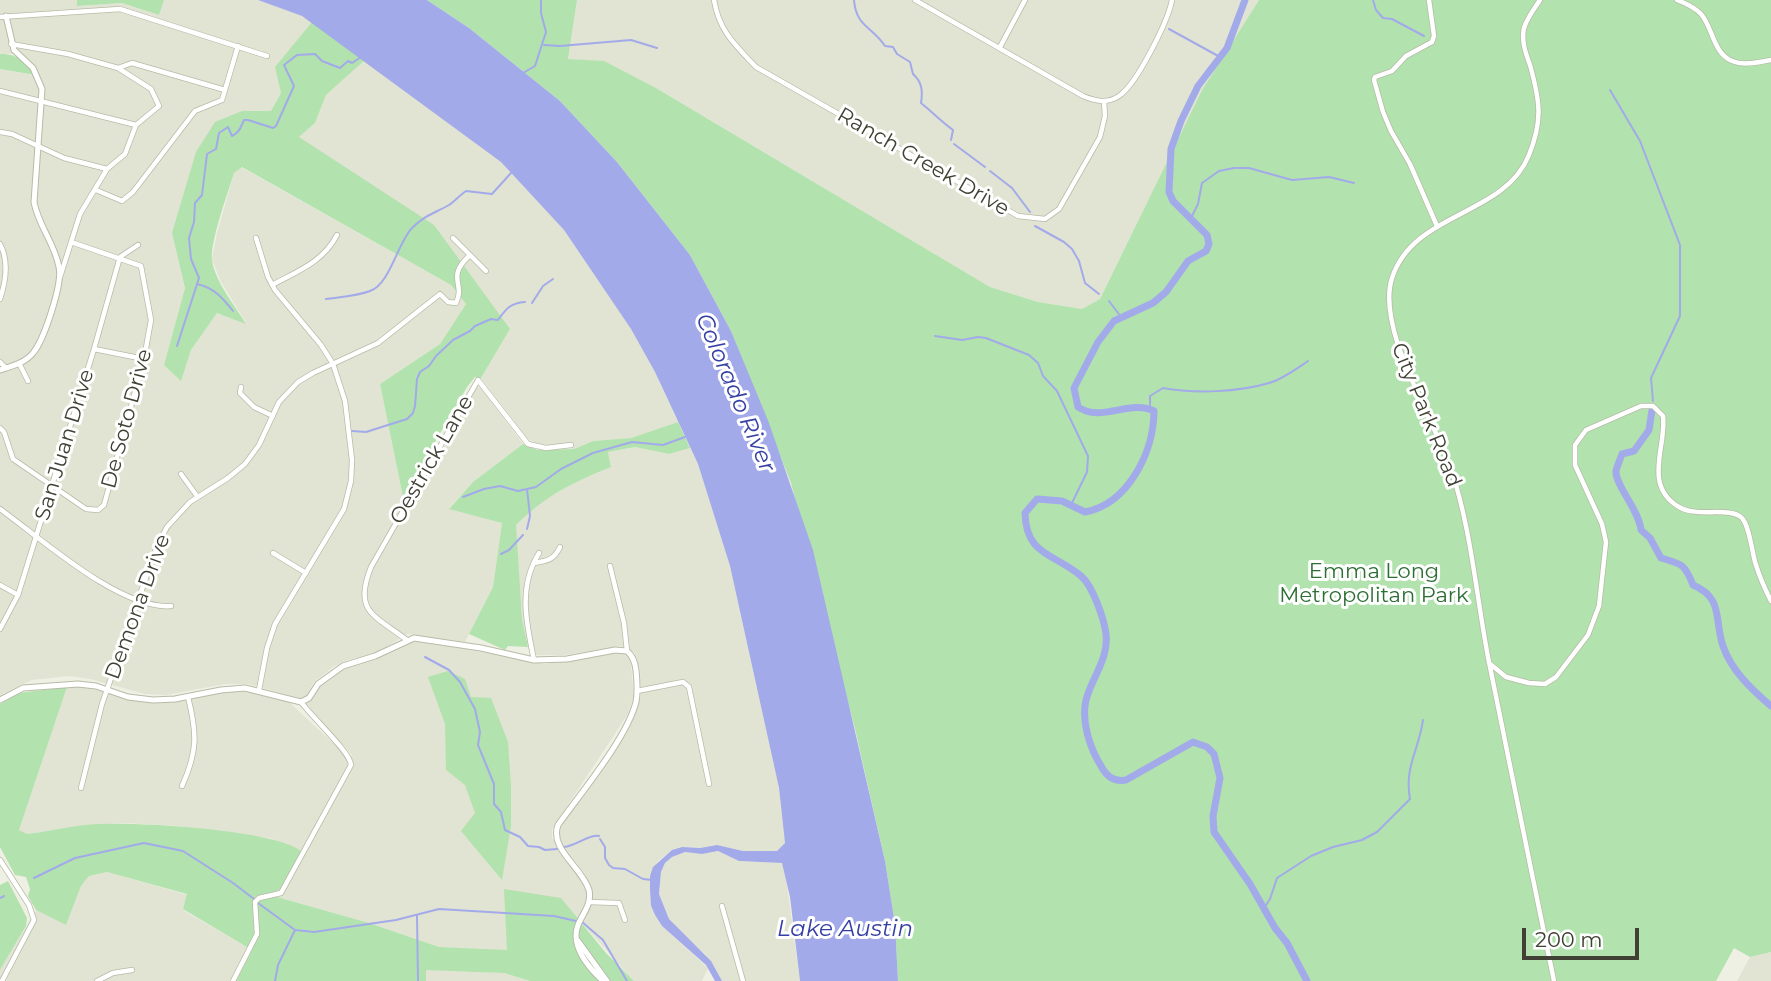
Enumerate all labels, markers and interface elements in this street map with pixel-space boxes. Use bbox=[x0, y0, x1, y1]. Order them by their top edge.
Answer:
street label: Ranch Creek Drive bbox=[832, 102, 1014, 222]
water label: Colorado River bbox=[689, 310, 781, 476]
street label: City Park Road bbox=[1386, 339, 1466, 491]
street label: De Soto Drive bbox=[96, 346, 158, 492]
street label: San Juan Drive bbox=[30, 366, 100, 524]
street label: Oestrick Lane bbox=[385, 391, 479, 529]
street label: Demona Drive bbox=[100, 531, 176, 683]
park label: Emma Long Metropolitan Park bbox=[1279, 559, 1469, 609]
scale bar bbox=[1526, 914, 1643, 958]
water label: Lake Austin bbox=[777, 915, 913, 943]
text: 200 m bbox=[1535, 927, 1602, 952]

